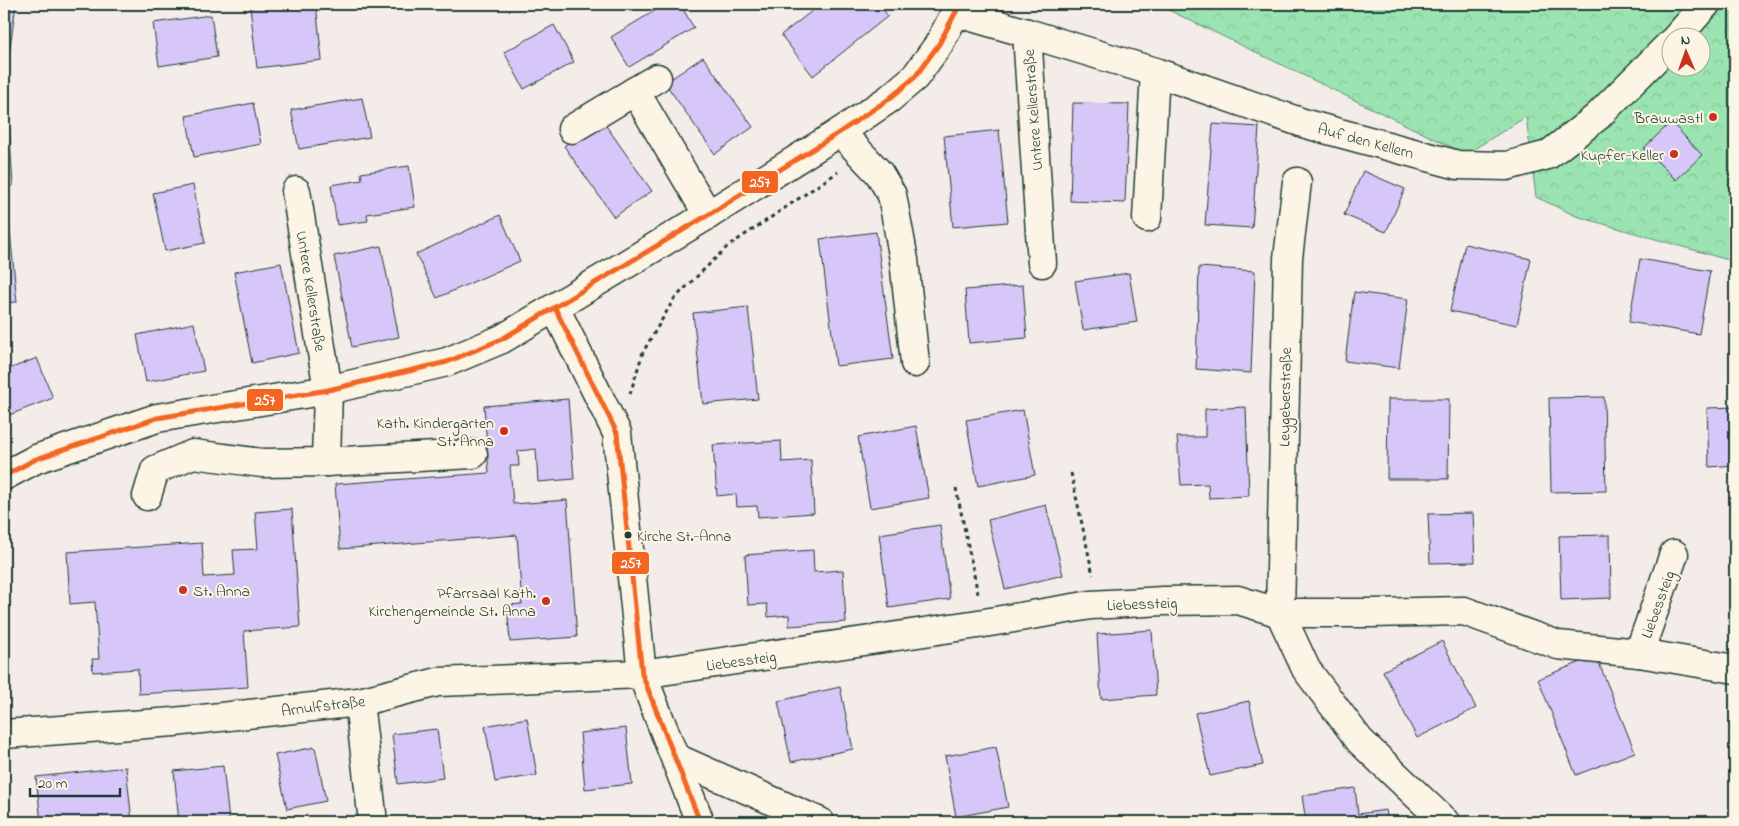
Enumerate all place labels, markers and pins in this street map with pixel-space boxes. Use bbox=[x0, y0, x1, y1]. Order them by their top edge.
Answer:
place label: Brauwastl bbox=[1633, 107, 1703, 131]
marker: Brauwastl bbox=[1707, 111, 1719, 123]
place label: Kupfer-Keller bbox=[1580, 144, 1664, 168]
marker: Kupfer-Keller bbox=[1668, 148, 1680, 160]
place label: Kath. Kindergarten St. Anna bbox=[376, 412, 494, 454]
marker: Kath. Kindergarten St. Anna bbox=[498, 425, 510, 437]
place label: Kirche St.-Anna bbox=[637, 526, 731, 548]
marker: Kirche St.-Anna bbox=[623, 530, 633, 540]
place label: St. Anna bbox=[193, 580, 250, 604]
place label: Pfarrsaal Kath. Kirchengemeinde St. Anna bbox=[369, 582, 536, 624]
marker: St. Anna bbox=[177, 584, 189, 596]
marker: Pfarrsaal Kath. Kirchengemeinde St. Anna bbox=[540, 595, 552, 607]

